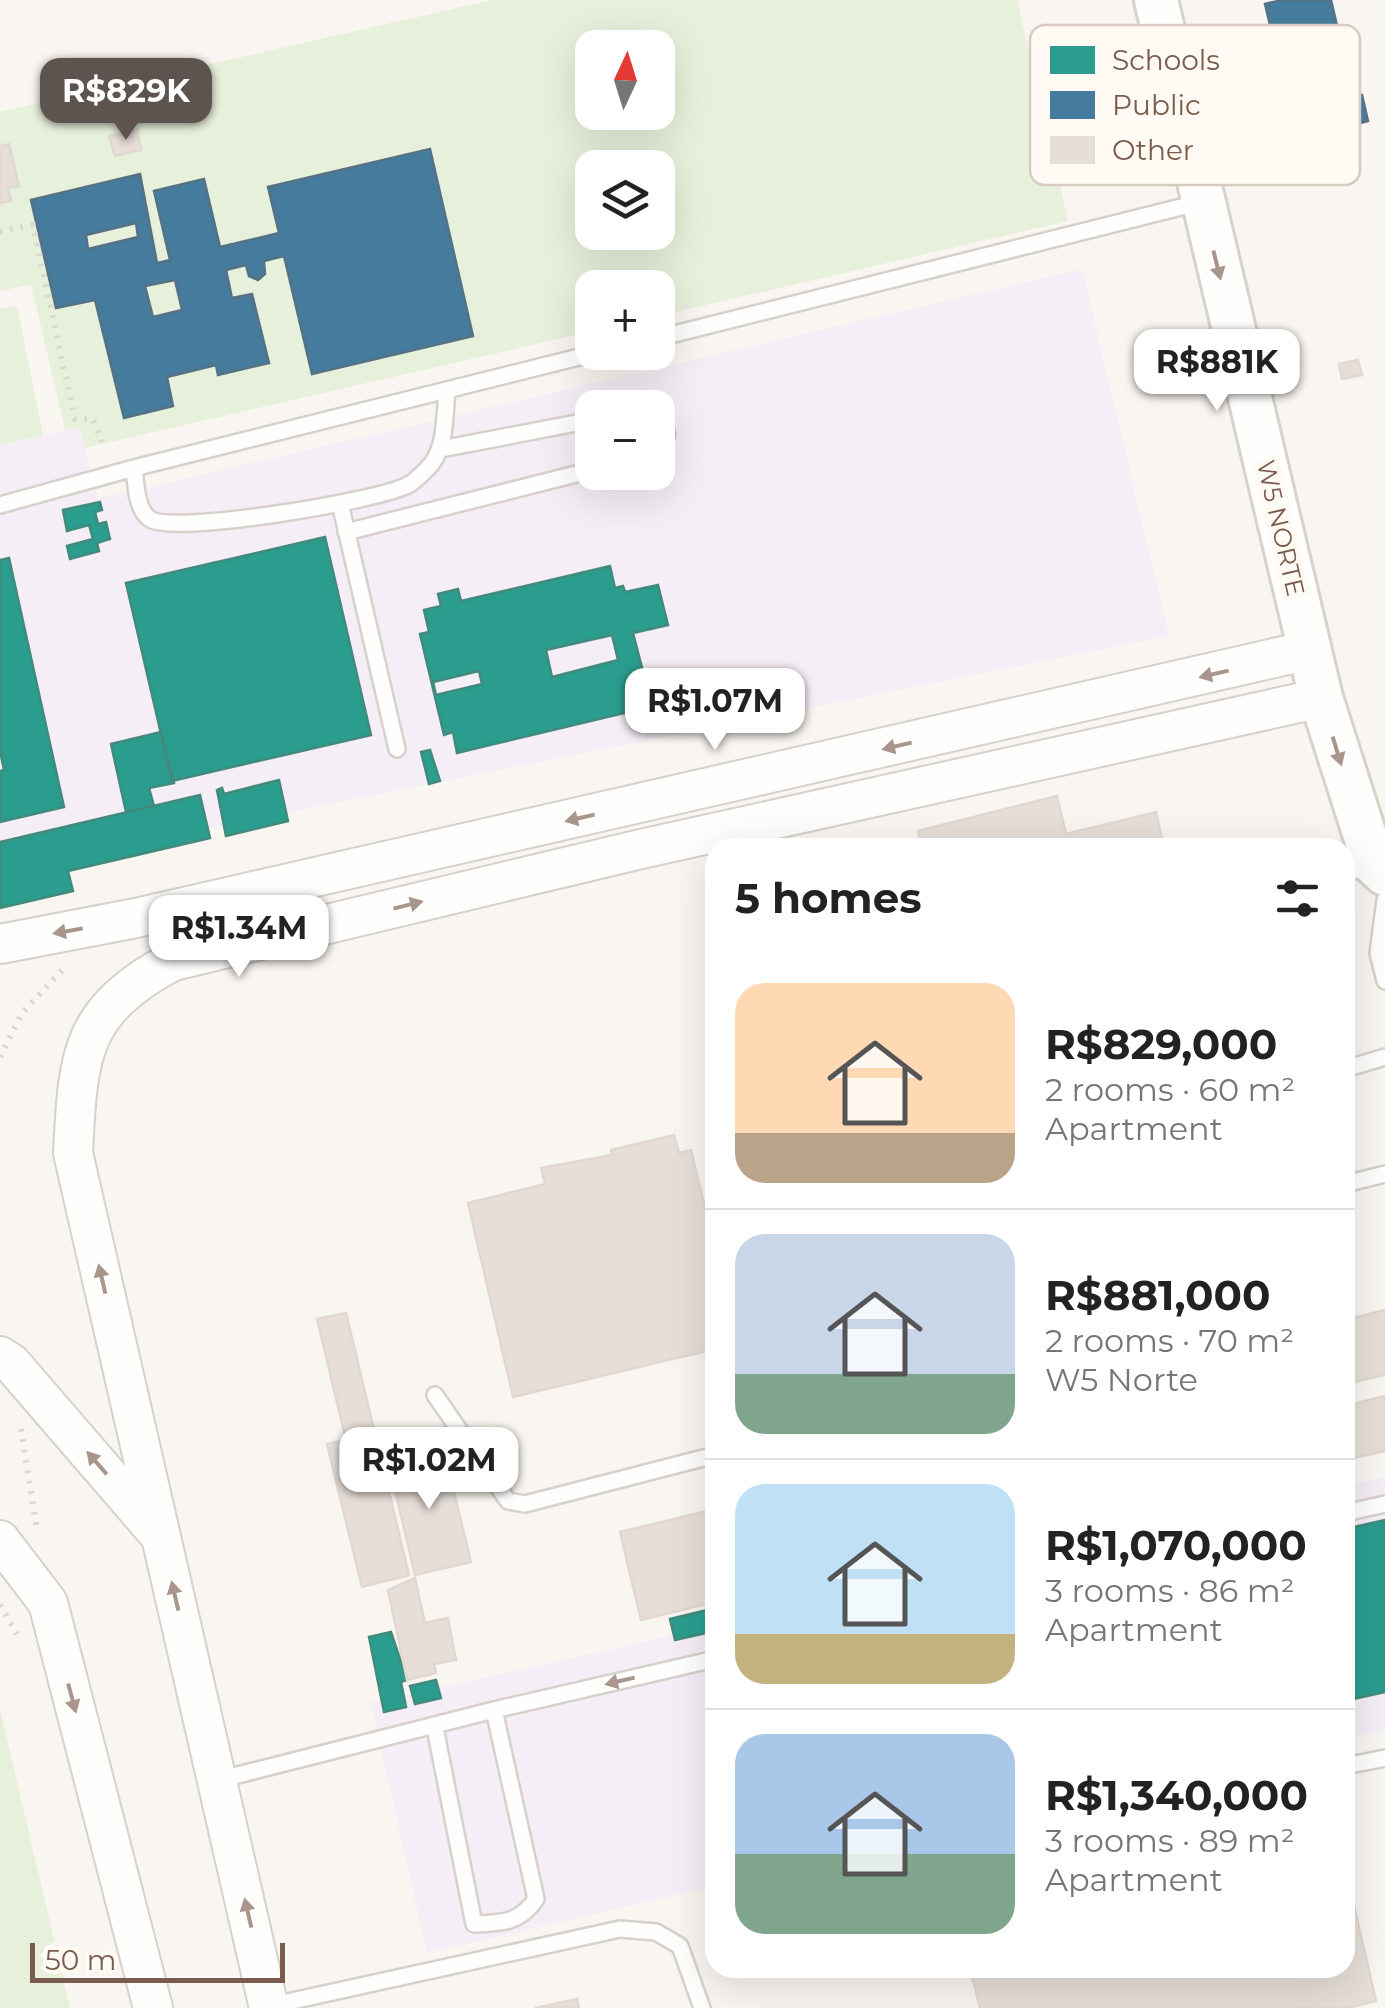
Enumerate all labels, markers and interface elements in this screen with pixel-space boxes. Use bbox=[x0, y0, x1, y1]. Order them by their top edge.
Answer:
legend bbox=[1030, 25, 1360, 185]
north arrow bbox=[575, 30, 675, 130]
map controls bbox=[575, 30, 675, 490]
text: Schools bbox=[1112, 43, 1220, 77]
pin: R$829K bbox=[45, 58, 207, 143]
text: R$829K bbox=[62, 71, 190, 110]
text: Public bbox=[1112, 88, 1201, 122]
text: Other bbox=[1112, 133, 1194, 167]
button: layers bbox=[575, 150, 675, 250]
one-way arrow bbox=[1210, 250, 1225, 281]
button: + bbox=[575, 270, 675, 370]
pin: R$881K bbox=[1136, 329, 1298, 414]
text: R$881K bbox=[1156, 342, 1278, 381]
button: − bbox=[575, 390, 675, 490]
street label: W5 NORTE bbox=[1251, 457, 1311, 599]
one-way arrow bbox=[1198, 667, 1229, 682]
pin: R$1.07M bbox=[623, 668, 807, 753]
text: R$1.07M bbox=[647, 681, 783, 720]
one-way arrow bbox=[1330, 736, 1345, 767]
one-way arrow bbox=[881, 739, 912, 754]
one-way arrow bbox=[564, 811, 595, 826]
icon: filters bbox=[1270, 871, 1325, 926]
text: 5 homes bbox=[735, 872, 922, 924]
pin: R$1.34M bbox=[147, 895, 331, 980]
one-way arrow bbox=[393, 897, 424, 912]
text: R$1.34M bbox=[171, 908, 307, 947]
one-way arrow bbox=[52, 924, 83, 939]
text: R$829,000 bbox=[1045, 1018, 1277, 1070]
icon: home bbox=[815, 1023, 935, 1143]
text: 2 rooms · 60 m² bbox=[1045, 1070, 1295, 1109]
text: Apartment bbox=[1045, 1109, 1223, 1148]
one-way arrow bbox=[94, 1264, 109, 1295]
text: R$881,000 bbox=[1045, 1269, 1271, 1321]
icon: home bbox=[815, 1274, 935, 1394]
text: 2 rooms · 70 m² bbox=[1045, 1321, 1294, 1360]
text: W5 Norte bbox=[1045, 1360, 1198, 1399]
pin: R$1.02M bbox=[337, 1427, 521, 1512]
text: R$1.02M bbox=[361, 1440, 497, 1479]
one-way arrow bbox=[87, 1450, 109, 1475]
text: R$1,070,000 bbox=[1045, 1519, 1307, 1571]
icon: home bbox=[815, 1524, 935, 1644]
text: 3 rooms · 86 m² bbox=[1045, 1571, 1294, 1610]
one-way arrow bbox=[167, 1580, 182, 1611]
text: Apartment bbox=[1045, 1610, 1223, 1649]
one-way arrow bbox=[604, 1674, 635, 1689]
one-way arrow bbox=[65, 1683, 81, 1714]
text: R$1,340,000 bbox=[1045, 1769, 1308, 1821]
icon: home bbox=[815, 1774, 935, 1894]
text: 3 rooms · 89 m² bbox=[1045, 1821, 1294, 1860]
text: Apartment bbox=[1045, 1860, 1223, 1899]
one-way arrow bbox=[240, 1897, 255, 1928]
scale bar bbox=[30, 1938, 285, 1982]
text: 50 m bbox=[45, 1943, 116, 1977]

